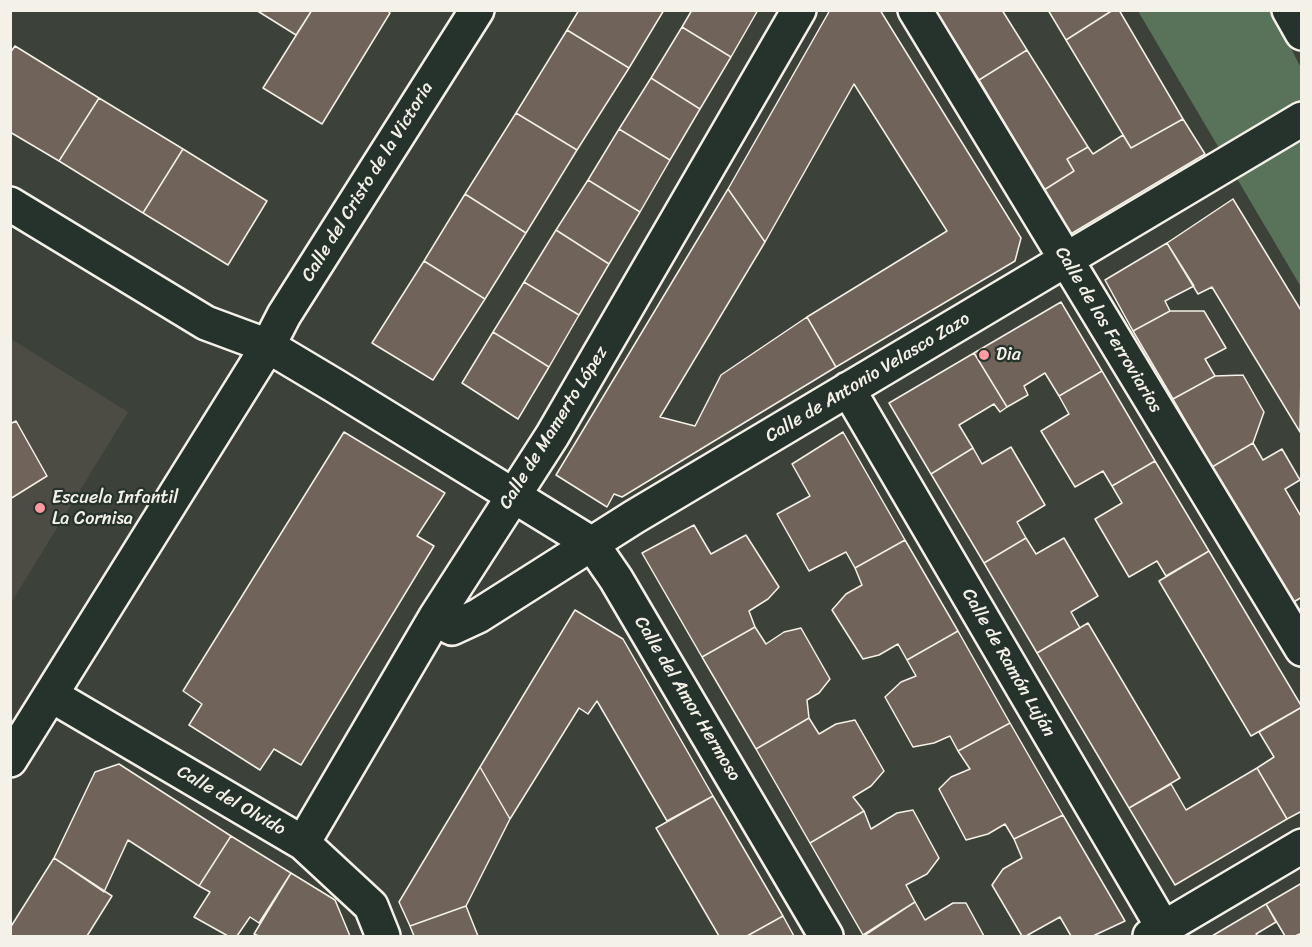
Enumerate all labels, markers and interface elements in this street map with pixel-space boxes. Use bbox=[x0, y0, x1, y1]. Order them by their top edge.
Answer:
street label: Calle del Cristo de la Victoria bbox=[298, 78, 438, 286]
street label: Calle de los Ferroviarios bbox=[1050, 243, 1166, 417]
street label: Calle de Antonio Velasco Zazo bbox=[762, 308, 974, 448]
street label: Calle de Mamerto López bbox=[495, 343, 613, 513]
place label: Dia bbox=[996, 344, 1021, 366]
marker: Dia bbox=[977, 348, 991, 362]
place label: Escuela Infantil La Cornisa bbox=[52, 487, 178, 530]
marker: Escuela Infantil La Cornisa bbox=[33, 501, 47, 515]
street label: Calle de Ramón Luján bbox=[957, 585, 1059, 741]
street label: Calle del Amor Hermoso bbox=[629, 613, 745, 785]
street label: Calle del Olvido bbox=[173, 761, 289, 841]

